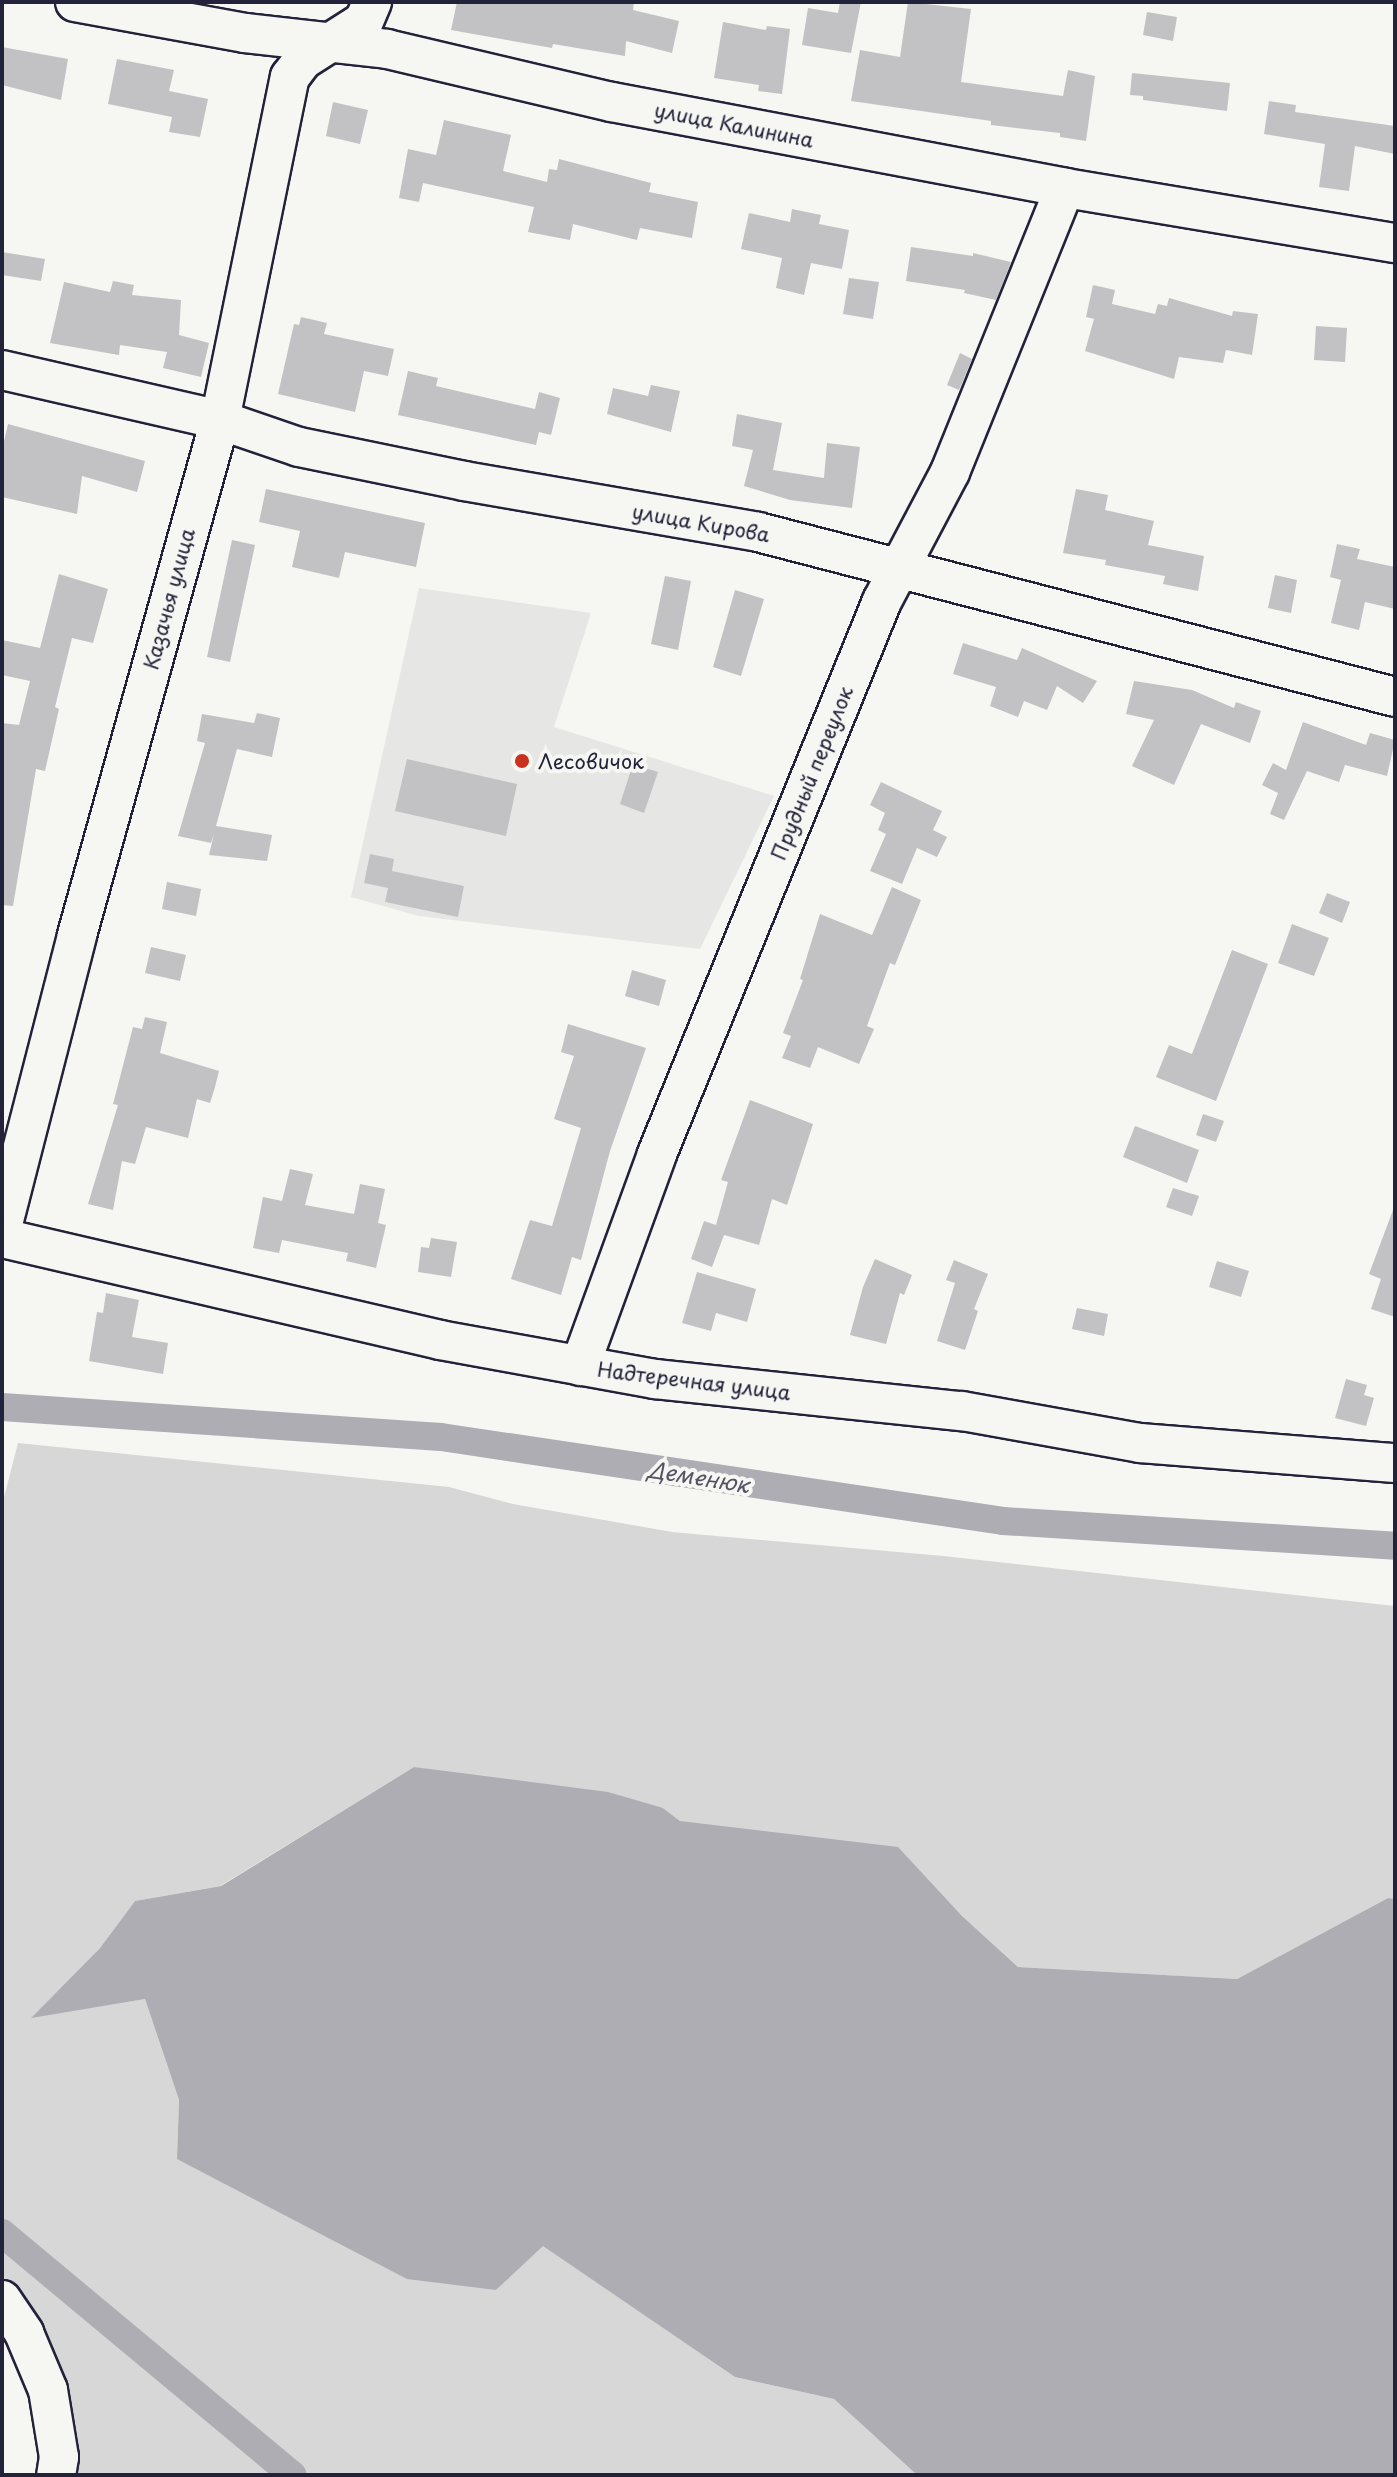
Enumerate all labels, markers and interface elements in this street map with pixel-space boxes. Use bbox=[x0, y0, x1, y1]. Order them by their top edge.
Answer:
street label: улица Калинина bbox=[652, 98, 816, 152]
street label: улица Кирова bbox=[630, 499, 772, 547]
street label: Казачья улица bbox=[138, 525, 200, 673]
street label: Прудный переулок bbox=[766, 682, 858, 864]
place label: Лесовичок bbox=[538, 749, 644, 773]
marker: Лесовичок bbox=[513, 752, 531, 770]
street label: Надтеречная улица bbox=[595, 1357, 793, 1405]
water label: Деменюк bbox=[647, 1455, 751, 1497]

